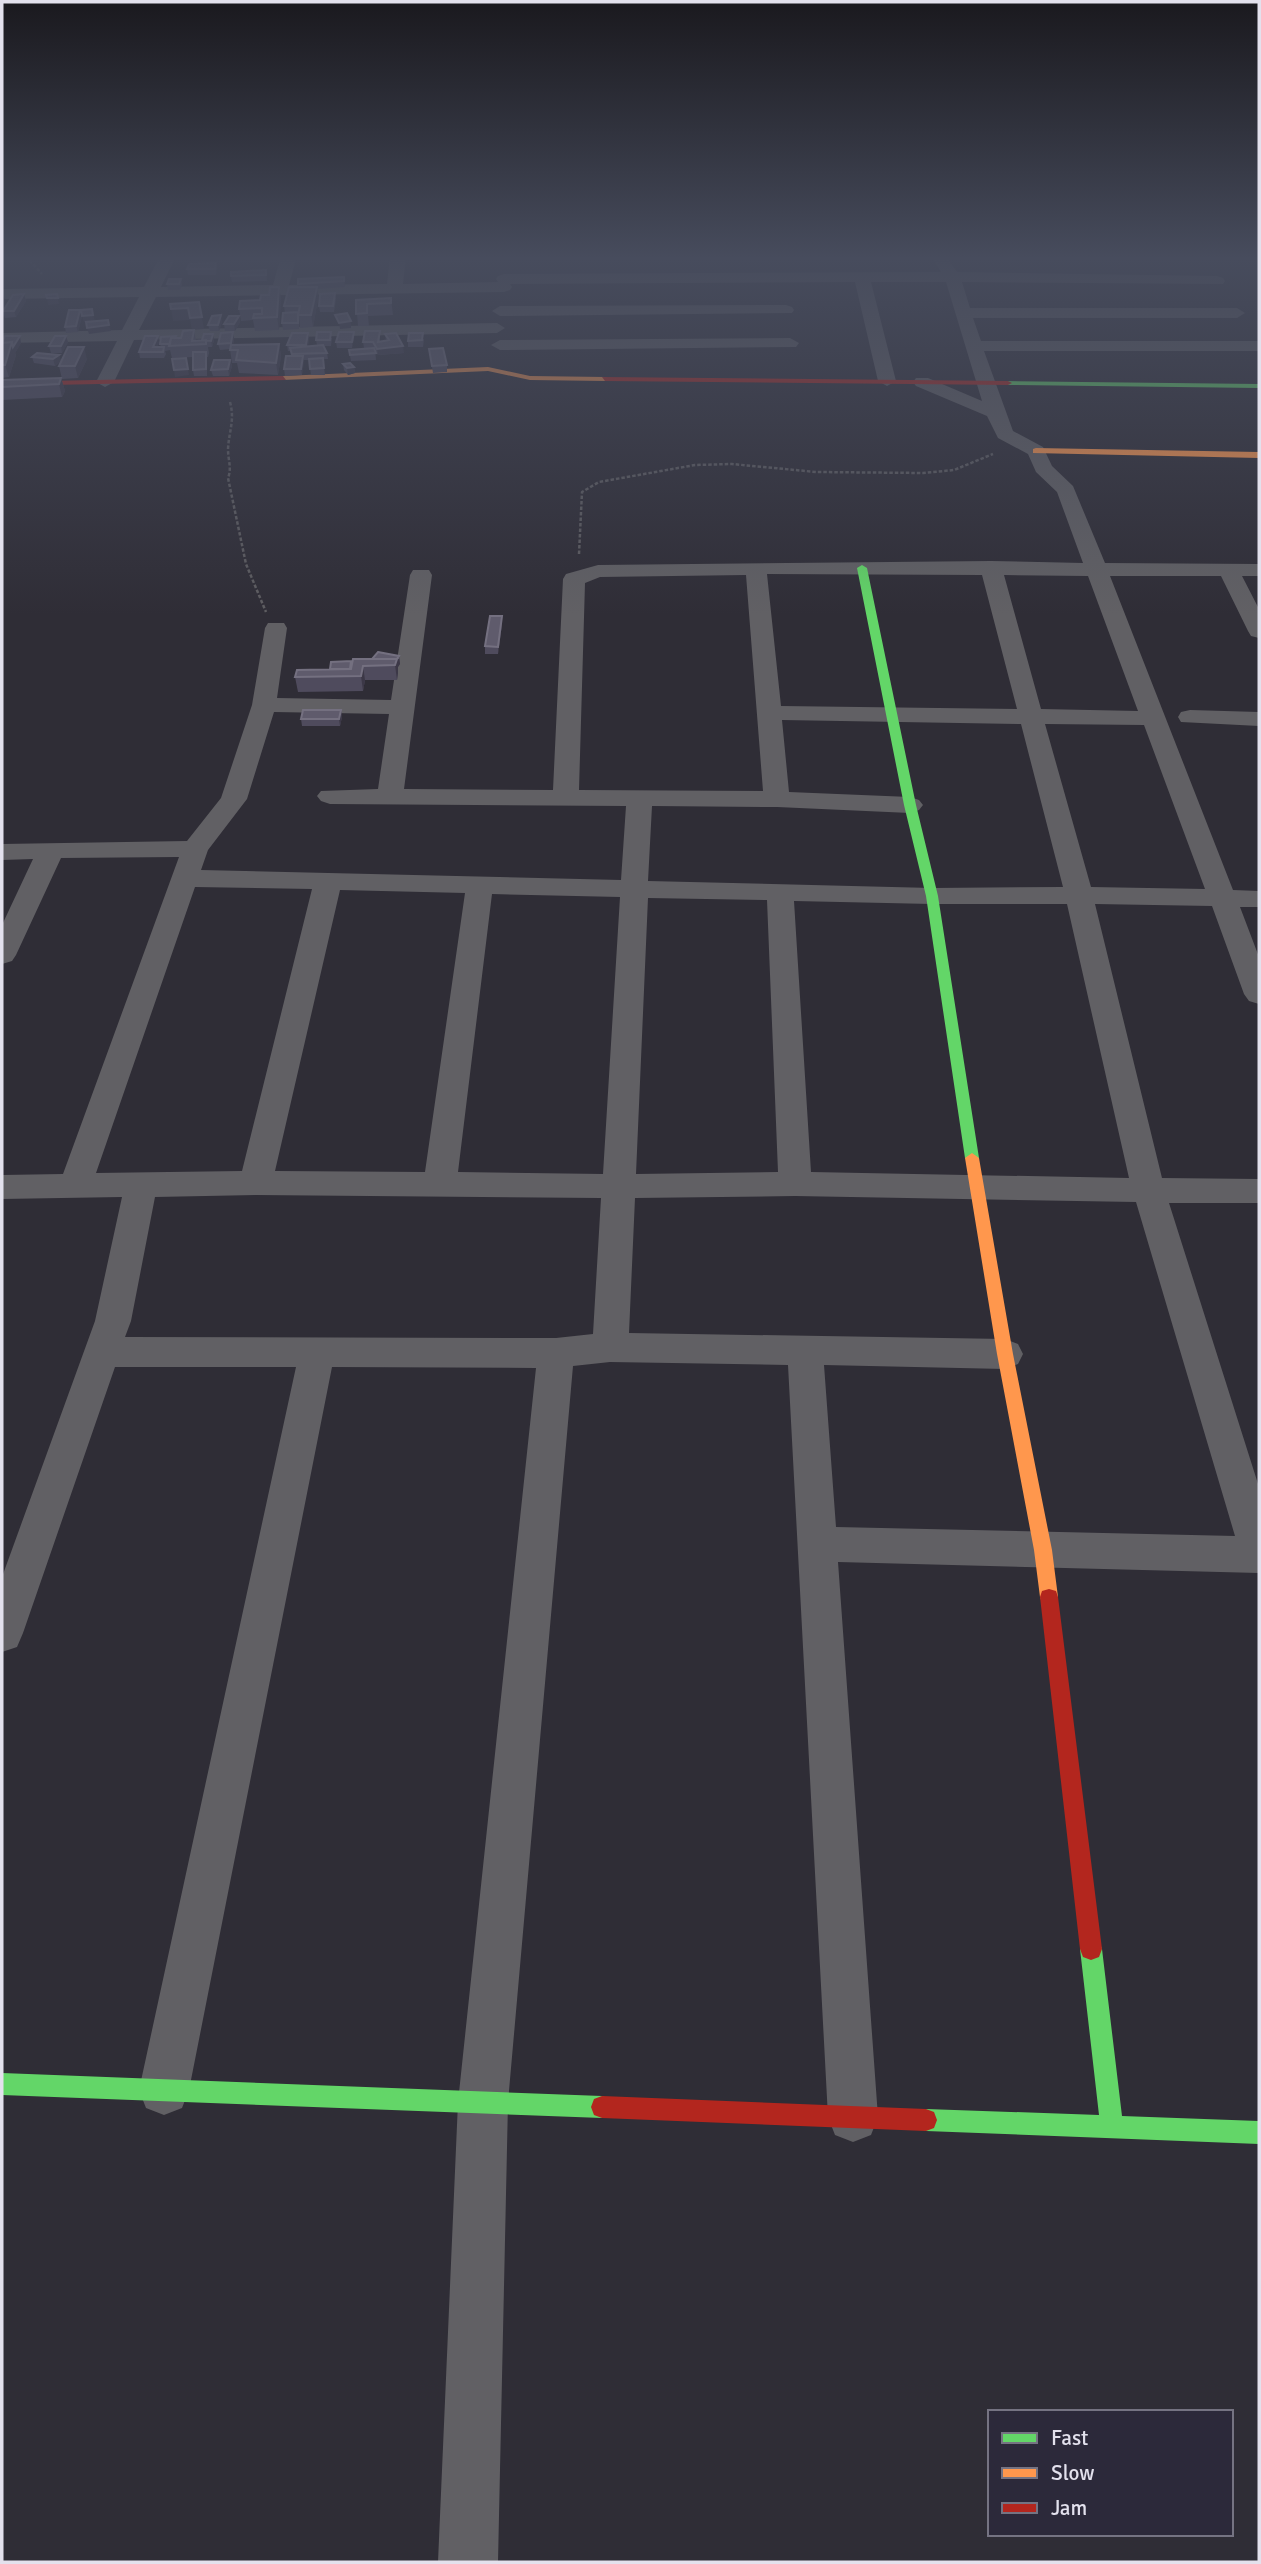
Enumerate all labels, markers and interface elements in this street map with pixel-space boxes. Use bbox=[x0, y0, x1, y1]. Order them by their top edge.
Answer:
legend bbox=[988, 2410, 1233, 2536]
text: Fast bbox=[1051, 2425, 1088, 2451]
text: Slow bbox=[1051, 2460, 1095, 2486]
text: Jam bbox=[1051, 2495, 1087, 2521]

